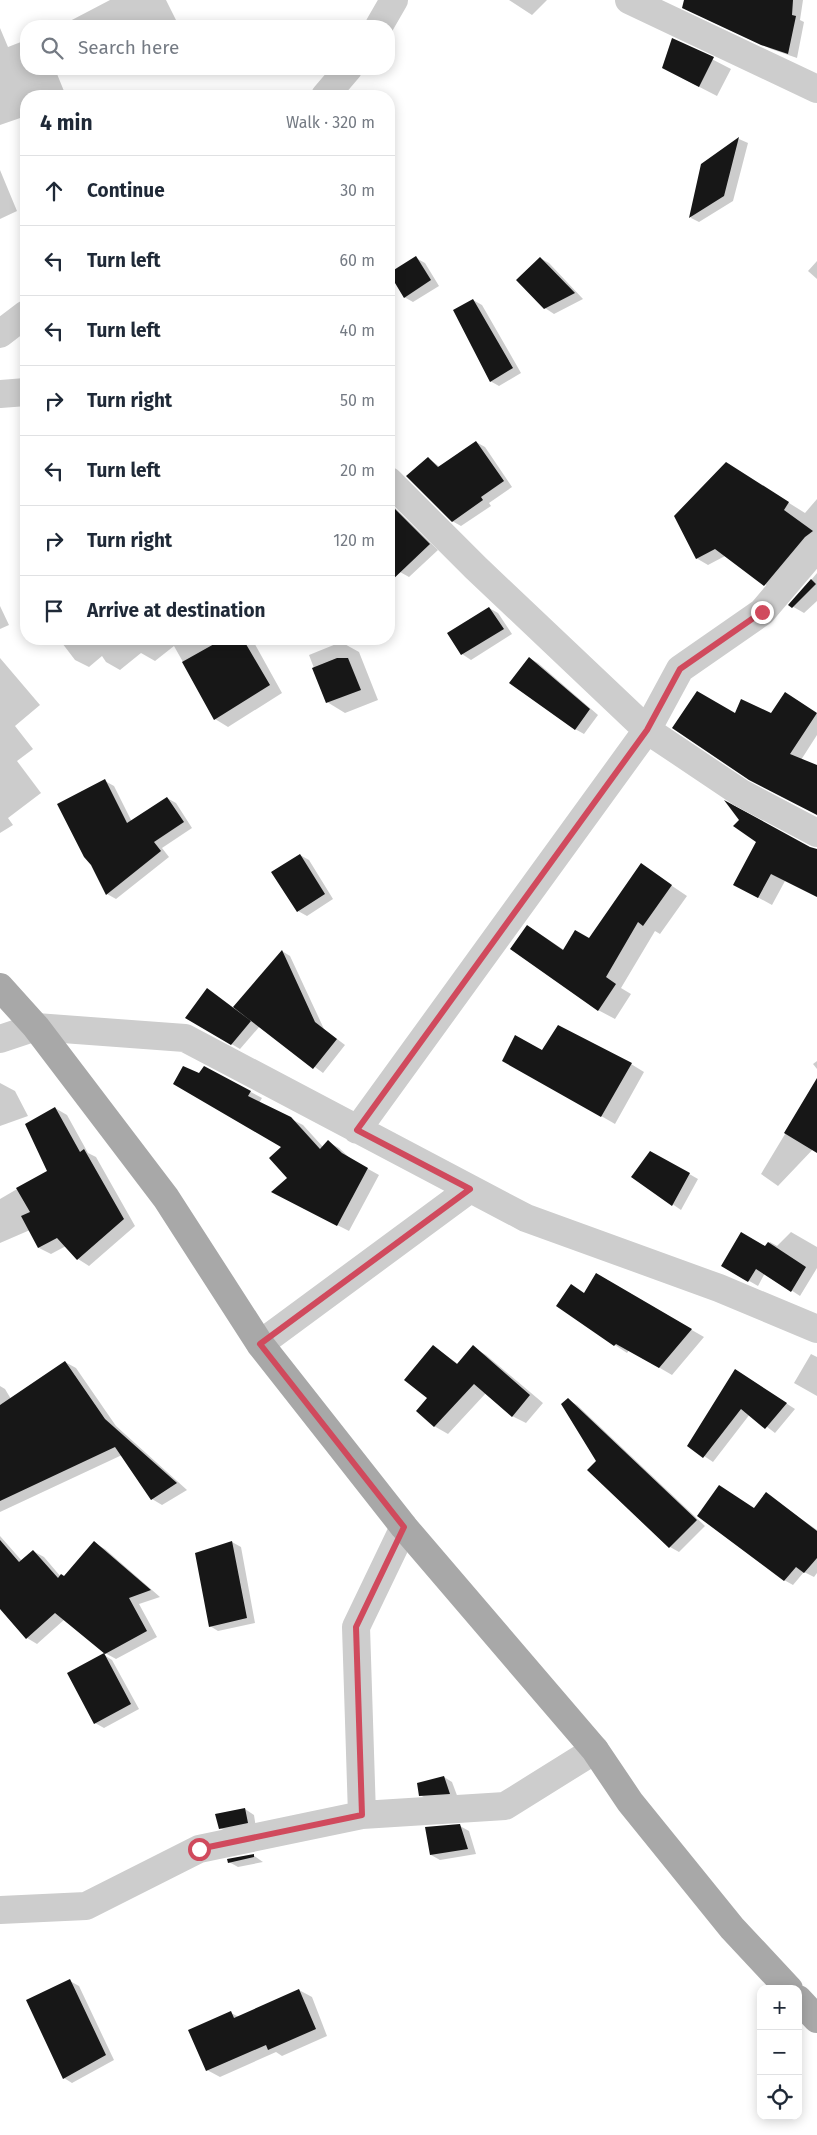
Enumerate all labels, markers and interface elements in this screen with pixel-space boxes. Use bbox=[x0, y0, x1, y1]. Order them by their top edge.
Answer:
search box bbox=[20, 20, 395, 75]
icon: search bbox=[38, 34, 66, 62]
text: Search here bbox=[78, 36, 179, 59]
text: 4 min bbox=[40, 110, 93, 136]
text: Walk · 320 m bbox=[286, 113, 375, 132]
icon: ahead bbox=[40, 177, 68, 205]
text: Continue bbox=[87, 179, 165, 202]
text: 30 m bbox=[340, 181, 375, 200]
icon: left bbox=[40, 247, 68, 275]
text: Turn left bbox=[87, 249, 161, 272]
text: 60 m bbox=[340, 251, 375, 270]
icon: left bbox=[40, 317, 68, 345]
text: Turn left bbox=[87, 319, 161, 342]
text: 40 m bbox=[340, 321, 375, 340]
icon: right bbox=[40, 387, 68, 415]
text: Turn right bbox=[87, 389, 172, 412]
text: 50 m bbox=[340, 391, 375, 410]
icon: left bbox=[40, 457, 68, 485]
text: Turn left bbox=[87, 459, 161, 482]
text: 20 m bbox=[340, 461, 375, 480]
icon: right bbox=[40, 527, 68, 555]
text: Turn right bbox=[87, 529, 172, 552]
text: 120 m bbox=[333, 531, 375, 550]
icon: arrive bbox=[40, 597, 68, 625]
text: Arrive at destination bbox=[87, 599, 266, 622]
route end bbox=[751, 601, 774, 624]
route start bbox=[188, 1838, 211, 1861]
map controls bbox=[757, 1985, 802, 2120]
button: + bbox=[757, 1985, 802, 2030]
button: − bbox=[757, 2030, 802, 2075]
button: locate bbox=[757, 2075, 802, 2120]

